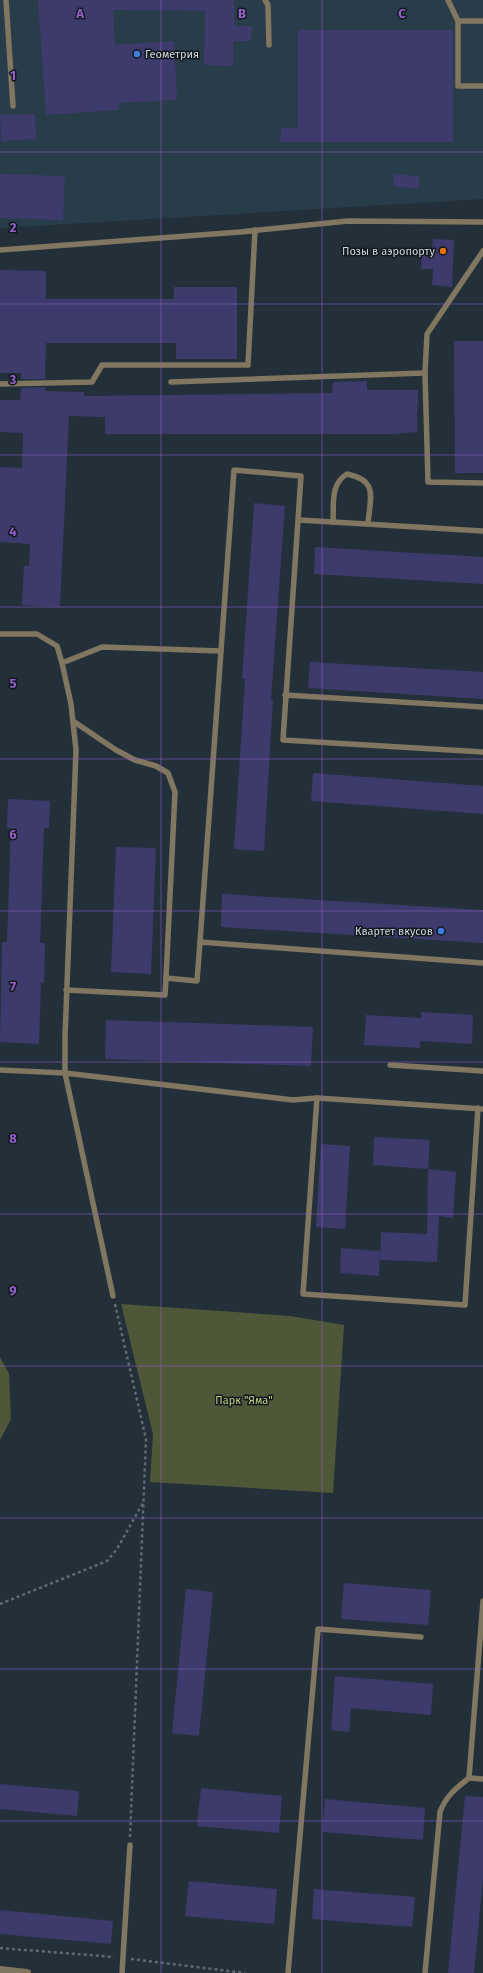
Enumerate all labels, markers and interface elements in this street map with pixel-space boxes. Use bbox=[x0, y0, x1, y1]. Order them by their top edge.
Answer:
text: A bbox=[75, 6, 84, 21]
text: B bbox=[238, 6, 246, 21]
text: C bbox=[398, 6, 406, 21]
place label: Геометрия bbox=[145, 48, 199, 61]
marker: Геометрия bbox=[132, 49, 142, 59]
text: 1 bbox=[10, 68, 16, 83]
text: 2 bbox=[10, 220, 17, 235]
place label: Позы в аэропорту bbox=[342, 245, 436, 258]
marker: Позы в аэропорту bbox=[438, 246, 448, 256]
text: 3 bbox=[9, 372, 17, 387]
text: 4 bbox=[9, 524, 17, 539]
text: 5 bbox=[10, 676, 17, 691]
text: 6 bbox=[9, 827, 17, 842]
place label: Квартет вкусов bbox=[355, 925, 433, 938]
marker: Квартет вкусов bbox=[436, 926, 446, 936]
text: 7 bbox=[10, 979, 16, 994]
text: 8 bbox=[9, 1131, 17, 1146]
text: 9 bbox=[9, 1283, 17, 1298]
park label: Парк "Яма" bbox=[215, 1394, 273, 1407]

